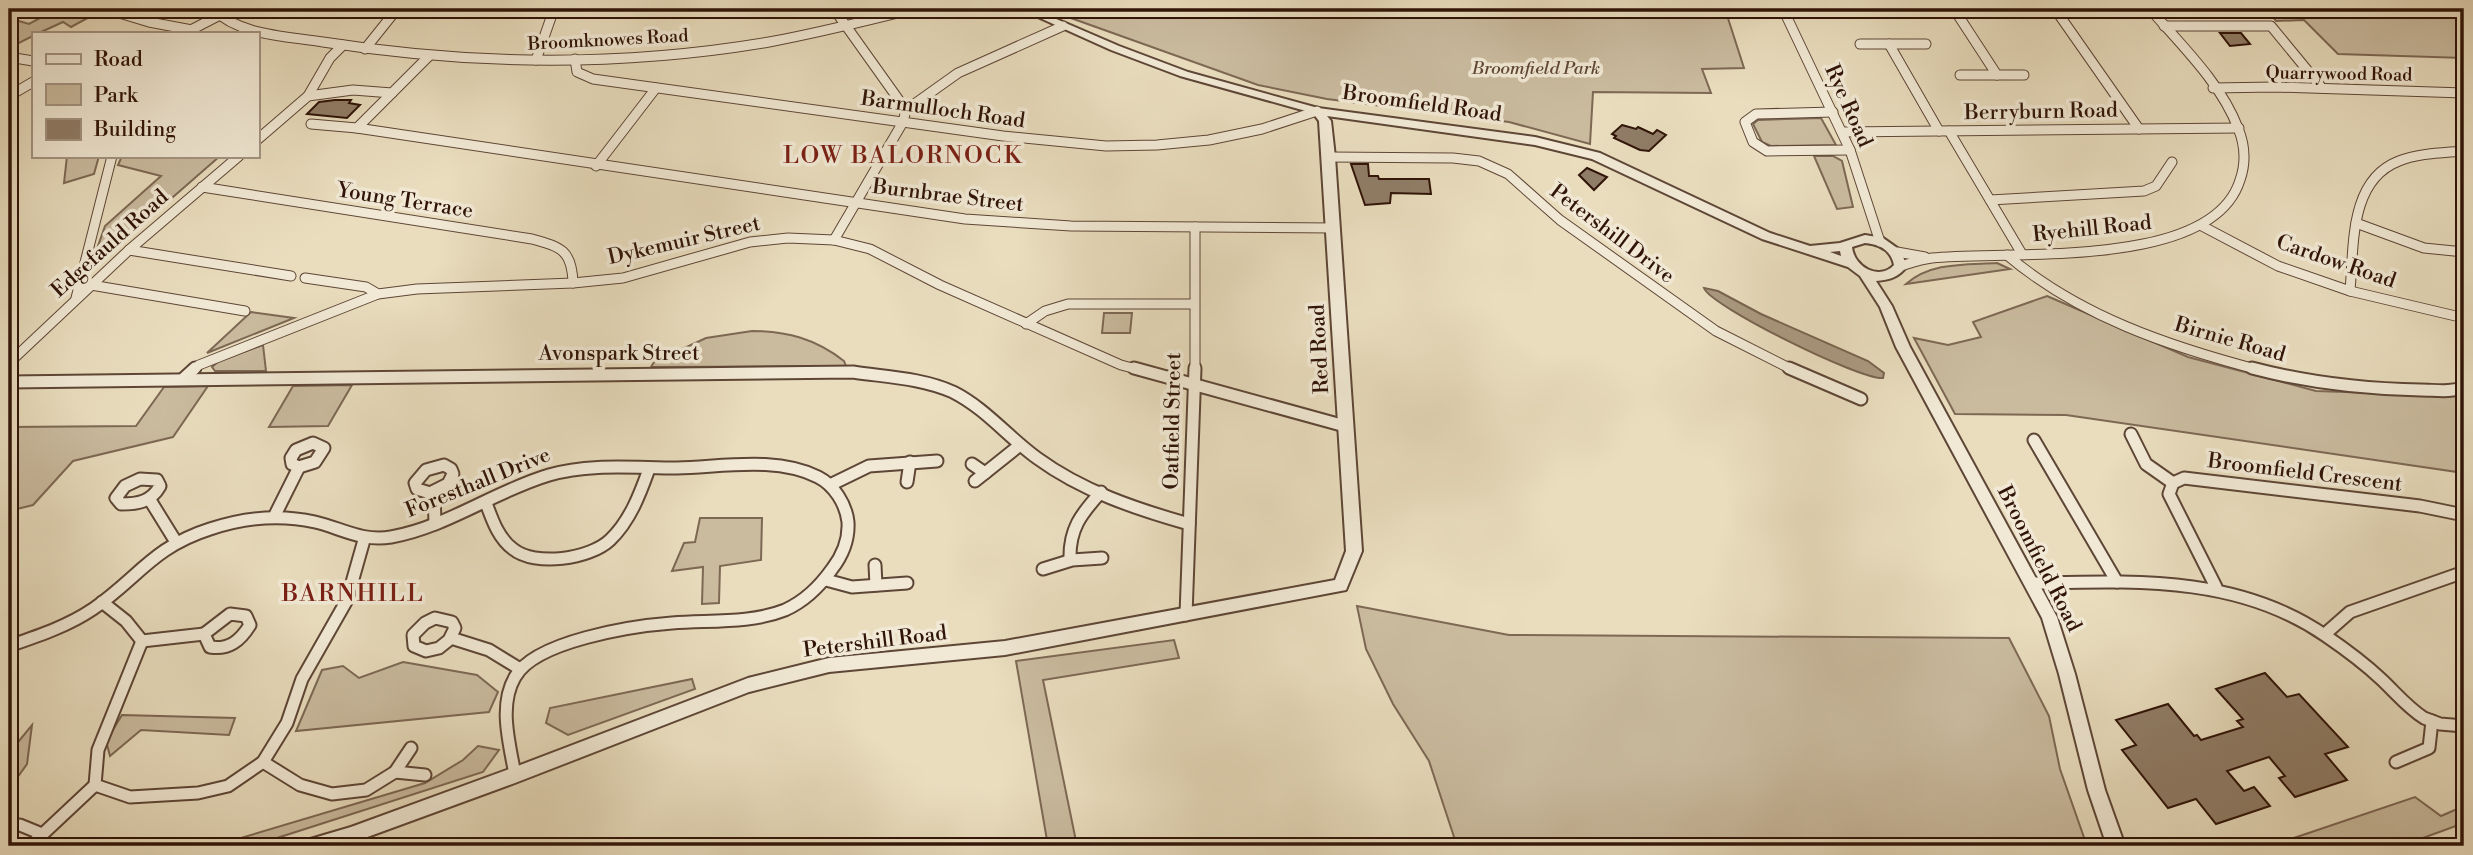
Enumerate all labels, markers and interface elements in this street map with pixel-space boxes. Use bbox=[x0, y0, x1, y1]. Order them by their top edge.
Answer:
street label: Broomknowes Road bbox=[526, 24, 690, 56]
legend bbox=[32, 32, 259, 158]
text: Road bbox=[94, 47, 143, 73]
park label: Broomfield Park bbox=[1471, 57, 1600, 80]
street label: Rye Road bbox=[1818, 61, 1878, 151]
street label: Quarrywood Road bbox=[2265, 61, 2413, 87]
street label: Broomfield Road bbox=[1340, 80, 1503, 128]
text: Park bbox=[94, 83, 139, 109]
street label: Barmulloch Road bbox=[858, 85, 1027, 134]
street label: Berryburn Road bbox=[1963, 98, 2118, 126]
text: Building bbox=[93, 117, 176, 143]
district label: LOW BALORNOCK bbox=[783, 141, 1023, 171]
street label: Burnbrae Street bbox=[870, 174, 1026, 218]
street label: Young Terrace bbox=[334, 177, 475, 225]
street label: Petershill Drive bbox=[1545, 179, 1679, 289]
street label: Edgefauld Road bbox=[46, 184, 174, 304]
street label: Ryehill Road bbox=[2031, 210, 2153, 248]
street label: Dykemuir Street bbox=[605, 211, 763, 271]
street label: Cardow Road bbox=[2273, 229, 2399, 295]
street label: Red Road bbox=[1305, 303, 1335, 395]
street label: Birnie Road bbox=[2171, 311, 2289, 368]
street label: Avonspark Street bbox=[538, 341, 700, 367]
street label: Oatfield Street bbox=[1159, 351, 1187, 490]
street label: Foresthall Drive bbox=[402, 442, 554, 524]
street label: Broomfield Crescent bbox=[2205, 448, 2404, 498]
street label: Broomfield Road bbox=[1991, 481, 2087, 636]
district label: BARNHILL bbox=[280, 579, 425, 609]
street label: Petershill Road bbox=[802, 620, 948, 664]

